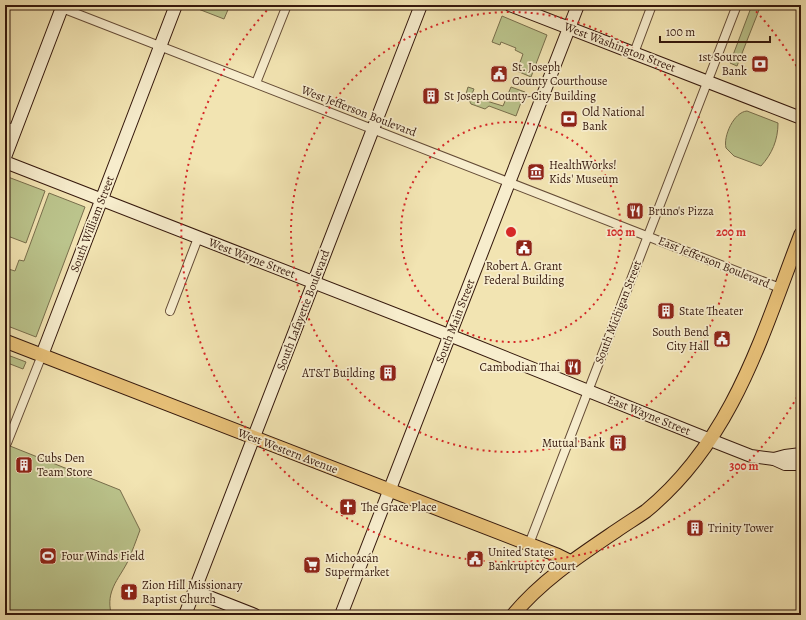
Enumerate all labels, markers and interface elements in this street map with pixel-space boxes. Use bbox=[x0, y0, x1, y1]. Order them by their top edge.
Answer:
street label: West Washington Street bbox=[561, 18, 678, 76]
scale bar bbox=[660, 18, 770, 44]
text: 100 m bbox=[666, 24, 695, 40]
place label: 1st Source Bank bbox=[698, 49, 747, 79]
bank icon: 1st Source Bank bbox=[750, 54, 770, 74]
place label: St. Joseph County Courthouse bbox=[512, 59, 607, 89]
public building icon: St. Joseph County Courthouse bbox=[489, 64, 509, 84]
street label: West Jefferson Boulevard bbox=[298, 81, 419, 141]
building icon: St Joseph County-City Building bbox=[421, 86, 441, 106]
place label: St Joseph County-City Building bbox=[444, 88, 596, 104]
place label: Old National Bank bbox=[582, 104, 645, 134]
bank icon: Old National Bank bbox=[559, 109, 579, 129]
place label: HealthWorks! Kids' Museum bbox=[549, 157, 619, 187]
museum icon: HealthWorks! Kids' Museum bbox=[526, 162, 546, 182]
street label: South William Street bbox=[66, 173, 118, 275]
restaurant icon: Bruno's Pizza bbox=[625, 201, 645, 221]
place label: Bruno's Pizza bbox=[648, 203, 714, 219]
text: 100 m bbox=[607, 224, 635, 240]
text: 200 m bbox=[716, 224, 746, 240]
centre of rings bbox=[504, 225, 518, 239]
street label: East Jefferson Boulevard bbox=[656, 232, 773, 292]
street label: West Wayne Street bbox=[205, 234, 298, 282]
public building icon: Robert A. Grant Federal Building bbox=[514, 238, 534, 258]
street label: South Lafayette Boulevard bbox=[273, 247, 334, 373]
place label: Robert A. Grant Federal Building bbox=[484, 258, 564, 288]
street label: South Michigan Street bbox=[591, 258, 645, 366]
street label: South Main Street bbox=[432, 277, 478, 365]
building icon: State Theater bbox=[656, 301, 676, 321]
place label: State Theater bbox=[679, 303, 744, 319]
place label: South Bend City Hall bbox=[652, 324, 710, 354]
public building icon: South Bend City Hall bbox=[712, 329, 732, 349]
restaurant icon: Cambodian Thai bbox=[563, 357, 583, 377]
place label: Cambodian Thai bbox=[480, 359, 560, 375]
building icon: AT&T Building bbox=[378, 363, 398, 383]
place label: AT&T Building bbox=[301, 365, 375, 381]
street label: East Wayne Street bbox=[605, 391, 693, 439]
street label: West Western Avenue bbox=[235, 424, 340, 477]
building icon: Mutual Bank bbox=[608, 433, 628, 453]
place label: Mutual Bank bbox=[542, 435, 605, 451]
place label: Cubs Den Team Store bbox=[37, 450, 92, 480]
building icon: Cubs Den Team Store bbox=[14, 455, 34, 475]
text: 300 m bbox=[729, 458, 759, 474]
church icon: The Grace Place bbox=[338, 497, 358, 517]
place label: The Grace Place bbox=[361, 499, 437, 515]
building icon: Trinity Tower bbox=[685, 518, 705, 538]
place label: Trinity Tower bbox=[708, 520, 774, 536]
place label: United States Bankruptcy Court bbox=[488, 544, 576, 574]
sports icon: Four Winds Field bbox=[38, 546, 58, 566]
place label: Four Winds Field bbox=[61, 548, 145, 564]
public building icon: United States Bankruptcy Court bbox=[465, 549, 485, 569]
place label: Michoacán Supermarket bbox=[325, 550, 389, 580]
supermarket icon: Michoacán Supermarket bbox=[302, 555, 322, 575]
place label: Zion Hill Missionary Baptist Church bbox=[142, 577, 243, 607]
church icon: Zion Hill Missionary Baptist Church bbox=[119, 582, 139, 602]

